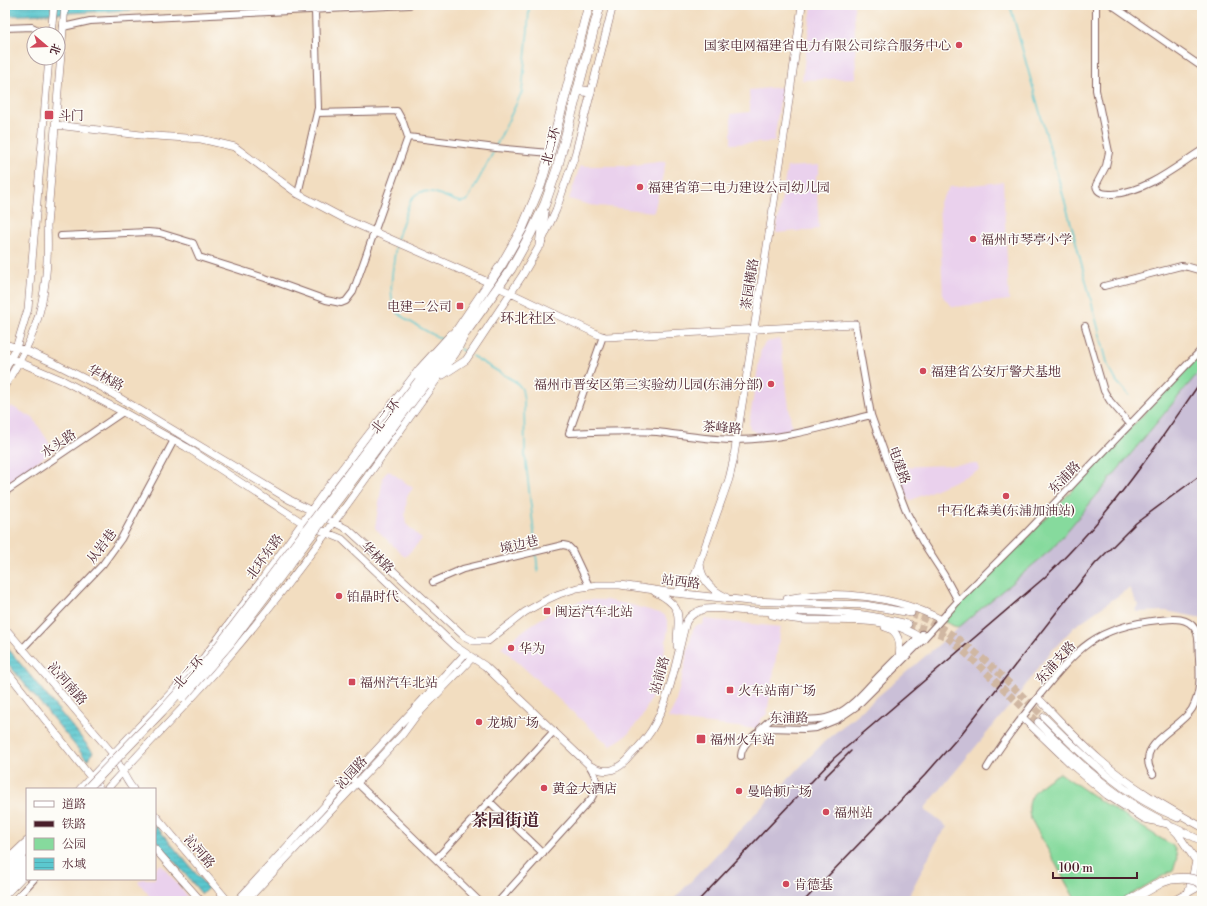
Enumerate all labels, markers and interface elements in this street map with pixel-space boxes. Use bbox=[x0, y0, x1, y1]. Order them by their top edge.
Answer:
north arrow bbox=[26, 26, 66, 66]
place label: 国家电网福建省电力有限公司综合服务中心 bbox=[704, 38, 951, 54]
marker: 国家电网福建省电力有限公司综合服务中心 bbox=[954, 40, 964, 50]
text: 北 bbox=[46, 41, 63, 56]
place label: 斗门 bbox=[58, 108, 84, 124]
marker: 斗门 bbox=[43, 109, 55, 121]
street label: 北二环 bbox=[538, 125, 564, 167]
place label: 福建省第二电力建设公司幼儿园 bbox=[648, 180, 830, 196]
marker: 福建省第二电力建设公司幼儿园 bbox=[635, 182, 645, 192]
place label: 福州市琴亭小学 bbox=[981, 232, 1072, 248]
marker: 福州市琴亭小学 bbox=[968, 234, 978, 244]
street label: 茶园横路 bbox=[738, 257, 762, 311]
place label: 电建二公司 bbox=[387, 299, 452, 315]
marker: 电建二公司 bbox=[455, 301, 465, 311]
district label: 环北社区 bbox=[500, 310, 556, 328]
street label: 华林路 bbox=[85, 361, 126, 394]
place label: 福建省公安厅警犬基地 bbox=[931, 364, 1061, 380]
marker: 福建省公安厅警犬基地 bbox=[918, 366, 928, 376]
place label: 福州市晋安区第三实验幼儿园(东浦分部) bbox=[534, 377, 763, 393]
marker: 福州市晋安区第三实验幼儿园(东浦分部) bbox=[766, 379, 776, 389]
street label: 北二环 bbox=[368, 396, 404, 437]
street label: 茶峰路 bbox=[702, 419, 742, 437]
street label: 水头路 bbox=[38, 426, 79, 461]
street label: 电建路 bbox=[885, 444, 913, 486]
street label: 东浦路 bbox=[1045, 458, 1084, 497]
marker: 中石化森美(东浦加油站) bbox=[1001, 491, 1011, 501]
place label: 中石化森美(东浦加油站) bbox=[937, 503, 1075, 519]
street label: 从岩巷 bbox=[84, 526, 120, 567]
street label: 北环东路 bbox=[243, 531, 287, 582]
street label: 境边巷 bbox=[498, 532, 540, 557]
street label: 华林路 bbox=[358, 538, 397, 577]
street label: 站西路 bbox=[661, 572, 701, 592]
place label: 铂晶时代 bbox=[347, 589, 399, 605]
marker: 铂晶时代 bbox=[334, 591, 344, 601]
place label: 闽运汽车北站 bbox=[555, 604, 633, 620]
marker: 闽运汽车北站 bbox=[542, 606, 552, 616]
street label: 东浦支路 bbox=[1032, 638, 1079, 687]
place label: 华为 bbox=[519, 641, 545, 657]
marker: 华为 bbox=[506, 643, 516, 653]
street label: 北二环 bbox=[170, 653, 208, 693]
street label: 站前路 bbox=[647, 654, 673, 696]
street label: 沁河南路 bbox=[44, 659, 90, 709]
place label: 福州汽车北站 bbox=[360, 675, 438, 691]
marker: 福州汽车北站 bbox=[347, 677, 357, 687]
place label: 火车站南广场 bbox=[738, 683, 816, 699]
marker: 火车站南广场 bbox=[725, 685, 735, 695]
street label: 东浦路 bbox=[769, 710, 809, 726]
place label: 龙城广场 bbox=[487, 715, 539, 731]
marker: 龙城广场 bbox=[474, 717, 484, 727]
place label: 福州火车站 bbox=[710, 732, 775, 748]
marker: 福州火车站 bbox=[695, 733, 707, 745]
street label: 沁园路 bbox=[333, 753, 371, 792]
place label: 黄金大酒店 bbox=[552, 781, 617, 797]
marker: 黄金大酒店 bbox=[539, 783, 549, 793]
place label: 曼哈顿广场 bbox=[747, 784, 812, 800]
marker: 曼哈顿广场 bbox=[734, 786, 744, 796]
legend bbox=[26, 788, 156, 880]
text: 道路 bbox=[62, 797, 86, 812]
place label: 福州站 bbox=[834, 805, 873, 821]
marker: 福州站 bbox=[821, 807, 831, 817]
district label: 茶园街道 bbox=[471, 810, 539, 832]
text: 铁路 bbox=[62, 817, 86, 832]
street label: 沁河路 bbox=[180, 832, 218, 872]
text: 公园 bbox=[62, 837, 86, 852]
scale bar bbox=[1053, 854, 1137, 880]
text: 水域 bbox=[62, 857, 86, 872]
text: 100 m bbox=[1059, 861, 1093, 876]
place label: 肯德基 bbox=[794, 877, 833, 893]
marker: 肯德基 bbox=[781, 879, 791, 889]

